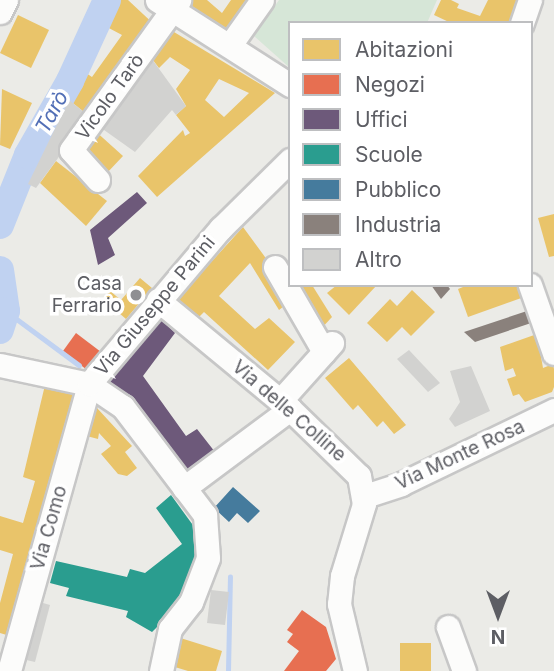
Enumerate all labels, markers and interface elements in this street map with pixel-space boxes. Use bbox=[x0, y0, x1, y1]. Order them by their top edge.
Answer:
legend bbox=[288, 21, 533, 287]
text: Abitazioni bbox=[355, 37, 453, 62]
street label: Vicolo Tarò bbox=[71, 49, 149, 145]
text: Negozi bbox=[355, 72, 425, 97]
water label: Tarò bbox=[30, 86, 74, 138]
text: Uffici bbox=[355, 107, 408, 132]
text: Scuole bbox=[355, 142, 423, 167]
text: Pubblico bbox=[355, 177, 441, 202]
text: Industria bbox=[355, 212, 441, 237]
street label: Via Giuseppe Parini bbox=[90, 232, 220, 380]
text: Altro bbox=[355, 247, 402, 272]
place label: Casa Ferrario bbox=[52, 273, 122, 317]
marker: Casa Ferrario bbox=[128, 287, 144, 303]
street label: Via delle Colline bbox=[227, 355, 351, 467]
street label: Via Monte Rosa bbox=[392, 415, 528, 495]
street label: Via Como bbox=[26, 483, 72, 573]
north arrow bbox=[463, 580, 533, 650]
text: N bbox=[491, 625, 505, 648]

